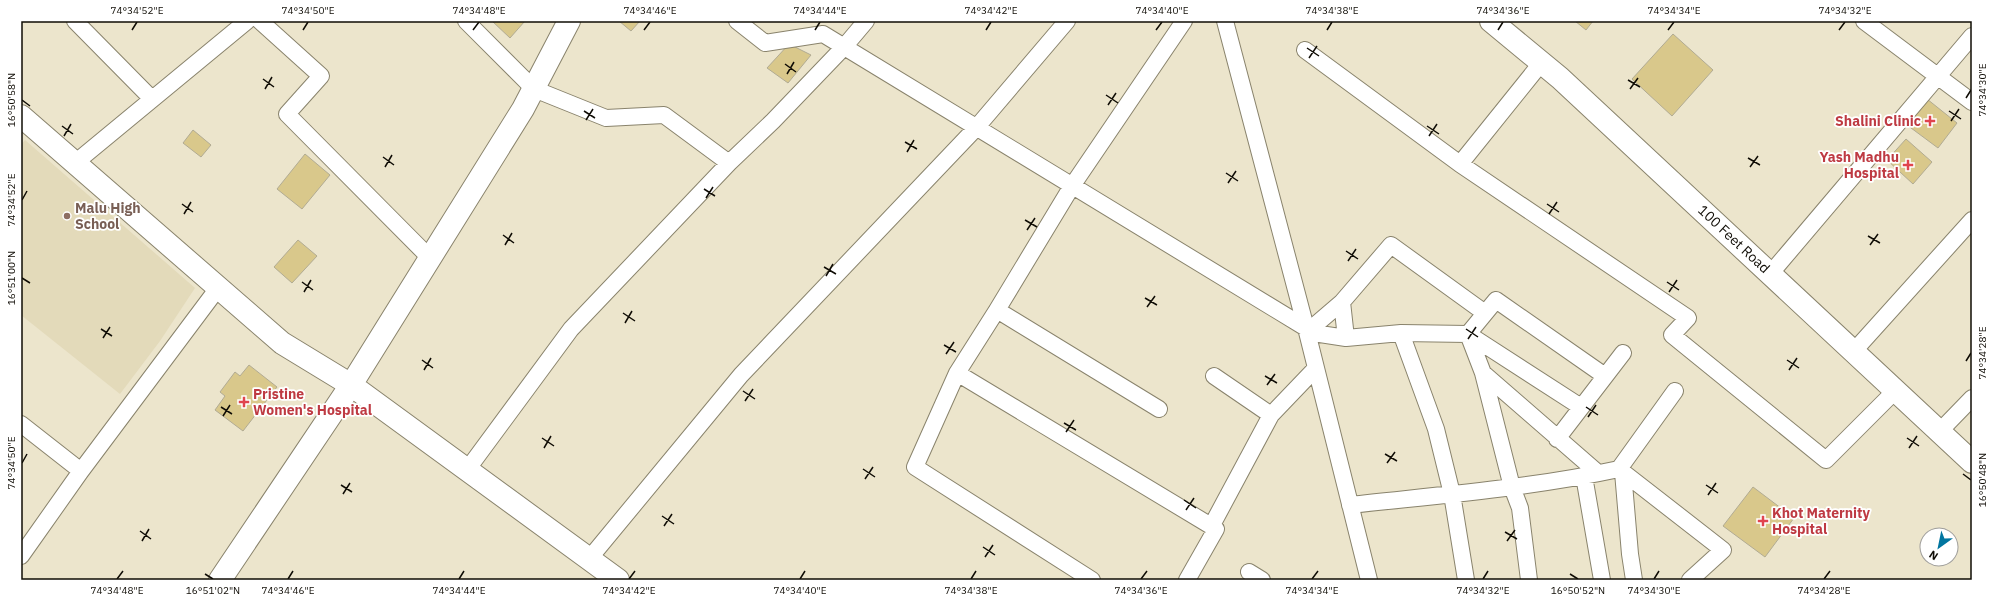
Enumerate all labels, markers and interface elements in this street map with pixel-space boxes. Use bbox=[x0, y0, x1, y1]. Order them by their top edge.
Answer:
text: 74°34'52"E bbox=[110, 4, 164, 17]
text: 74°34'50"E bbox=[281, 4, 335, 17]
text: 74°34'48"E bbox=[452, 4, 506, 17]
text: 74°34'46"E bbox=[623, 4, 677, 17]
text: 74°34'44"E bbox=[793, 4, 847, 17]
text: 74°34'42"E bbox=[964, 4, 1018, 17]
text: 74°34'40"E bbox=[1135, 4, 1189, 17]
text: 74°34'38"E bbox=[1305, 4, 1359, 17]
text: 74°34'36"E bbox=[1476, 4, 1530, 17]
text: 74°34'34"E bbox=[1647, 4, 1701, 17]
text: 74°34'32"E bbox=[1818, 4, 1872, 17]
text: 74°34'30"E bbox=[1976, 63, 1989, 117]
text: 16°50'58"N bbox=[5, 73, 18, 127]
place label: Shalini Clinic bbox=[1835, 112, 1921, 130]
marker: Shalini Clinic bbox=[1924, 115, 1936, 127]
place label: Yash Madhu Hospital bbox=[1820, 148, 1899, 182]
marker: Yash Madhu Hospital bbox=[1902, 159, 1914, 171]
text: 74°34'52"E bbox=[5, 173, 18, 227]
place label: Malu High School bbox=[75, 199, 141, 233]
street label: 100 Feet Road bbox=[1694, 201, 1774, 277]
marker: Malu High School bbox=[62, 211, 72, 221]
text: 16°51'00"N bbox=[5, 251, 18, 305]
text: 74°34'28"E bbox=[1976, 326, 1989, 380]
place label: Pristine Women's Hospital bbox=[253, 385, 372, 419]
marker: Pristine Women's Hospital bbox=[238, 396, 250, 408]
text: 74°34'50"E bbox=[5, 436, 18, 490]
text: 16°50'48"N bbox=[1976, 453, 1989, 507]
place label: Khot Maternity Hospital bbox=[1772, 504, 1870, 538]
marker: Khot Maternity Hospital bbox=[1757, 515, 1769, 527]
north arrow bbox=[1919, 527, 1959, 567]
text: N bbox=[1926, 547, 1941, 563]
text: 74°34'48"E bbox=[90, 584, 144, 597]
text: 16°51'02"N bbox=[186, 584, 240, 597]
text: 74°34'46"E bbox=[261, 584, 315, 597]
text: 74°34'44"E bbox=[432, 584, 486, 597]
text: 74°34'42"E bbox=[602, 584, 656, 597]
text: 74°34'40"E bbox=[773, 584, 827, 597]
text: 74°34'38"E bbox=[944, 584, 998, 597]
text: 74°34'36"E bbox=[1114, 584, 1168, 597]
text: 74°34'34"E bbox=[1285, 584, 1339, 597]
text: 74°34'32"E bbox=[1456, 584, 1510, 597]
text: 16°50'52"N bbox=[1551, 584, 1605, 597]
text: 74°34'30"E bbox=[1627, 584, 1681, 597]
text: 74°34'28"E bbox=[1797, 584, 1851, 597]

